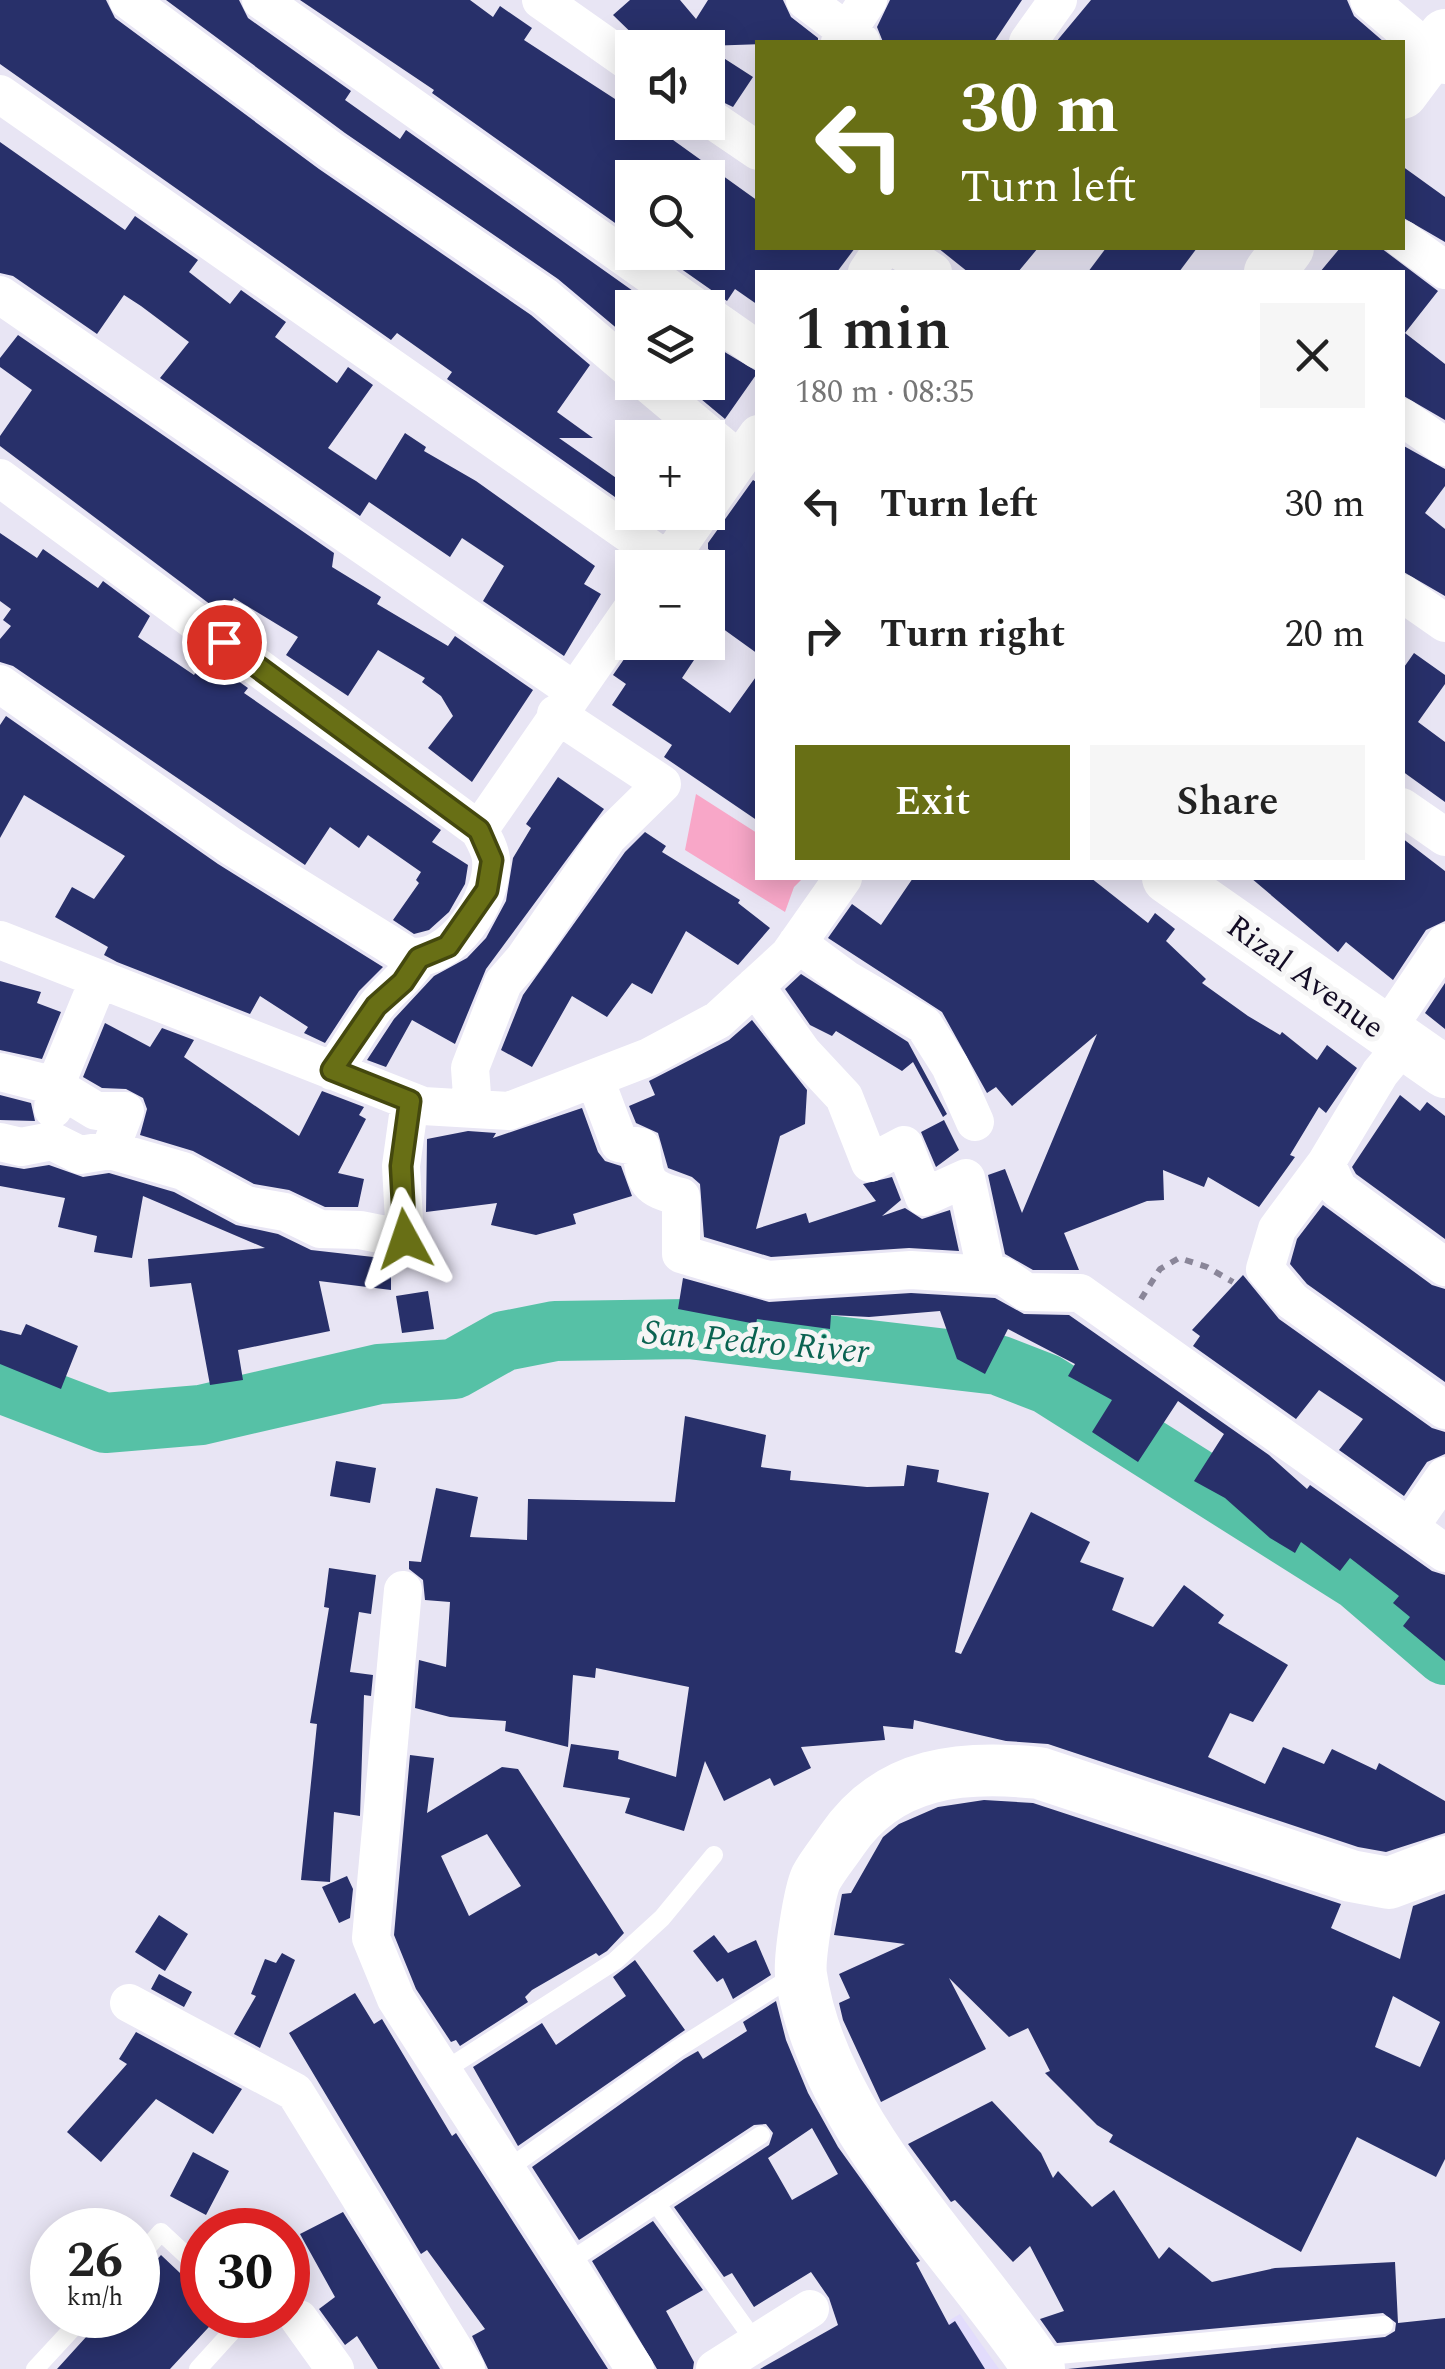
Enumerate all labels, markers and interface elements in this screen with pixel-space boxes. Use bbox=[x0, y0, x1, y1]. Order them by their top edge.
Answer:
map controls bbox=[615, 30, 725, 660]
button: sound bbox=[615, 30, 725, 140]
text: 30 m bbox=[960, 57, 1119, 163]
icon: left bbox=[795, 80, 925, 210]
text: Turn left bbox=[960, 153, 1137, 222]
button: search bbox=[615, 160, 725, 270]
text: 1 min bbox=[795, 284, 951, 376]
button: layers bbox=[615, 290, 725, 400]
button: close bbox=[1260, 303, 1365, 408]
text: 180 m · 08:35 bbox=[795, 368, 975, 417]
button: + bbox=[615, 420, 725, 530]
text: Turn left bbox=[880, 476, 1038, 534]
text: 30 m bbox=[1285, 476, 1365, 534]
icon: left bbox=[795, 478, 850, 533]
button: − bbox=[615, 550, 725, 660]
pin bbox=[182, 600, 267, 685]
text: Turn right bbox=[880, 606, 1065, 664]
text: 20 m bbox=[1285, 606, 1365, 664]
icon: right bbox=[795, 608, 850, 663]
icon: arrive bbox=[197, 615, 252, 670]
button: Exit bbox=[795, 745, 1070, 860]
button: Share bbox=[1090, 745, 1365, 860]
street label: Rizal Avenue bbox=[1216, 903, 1394, 1051]
position arrow bbox=[353, 1187, 457, 1291]
water label: San Pedro River bbox=[640, 1306, 872, 1379]
speed limit sign: 30 bbox=[180, 2208, 310, 2338]
text: 26 bbox=[67, 2223, 123, 2299]
text: km/h bbox=[67, 2279, 123, 2317]

